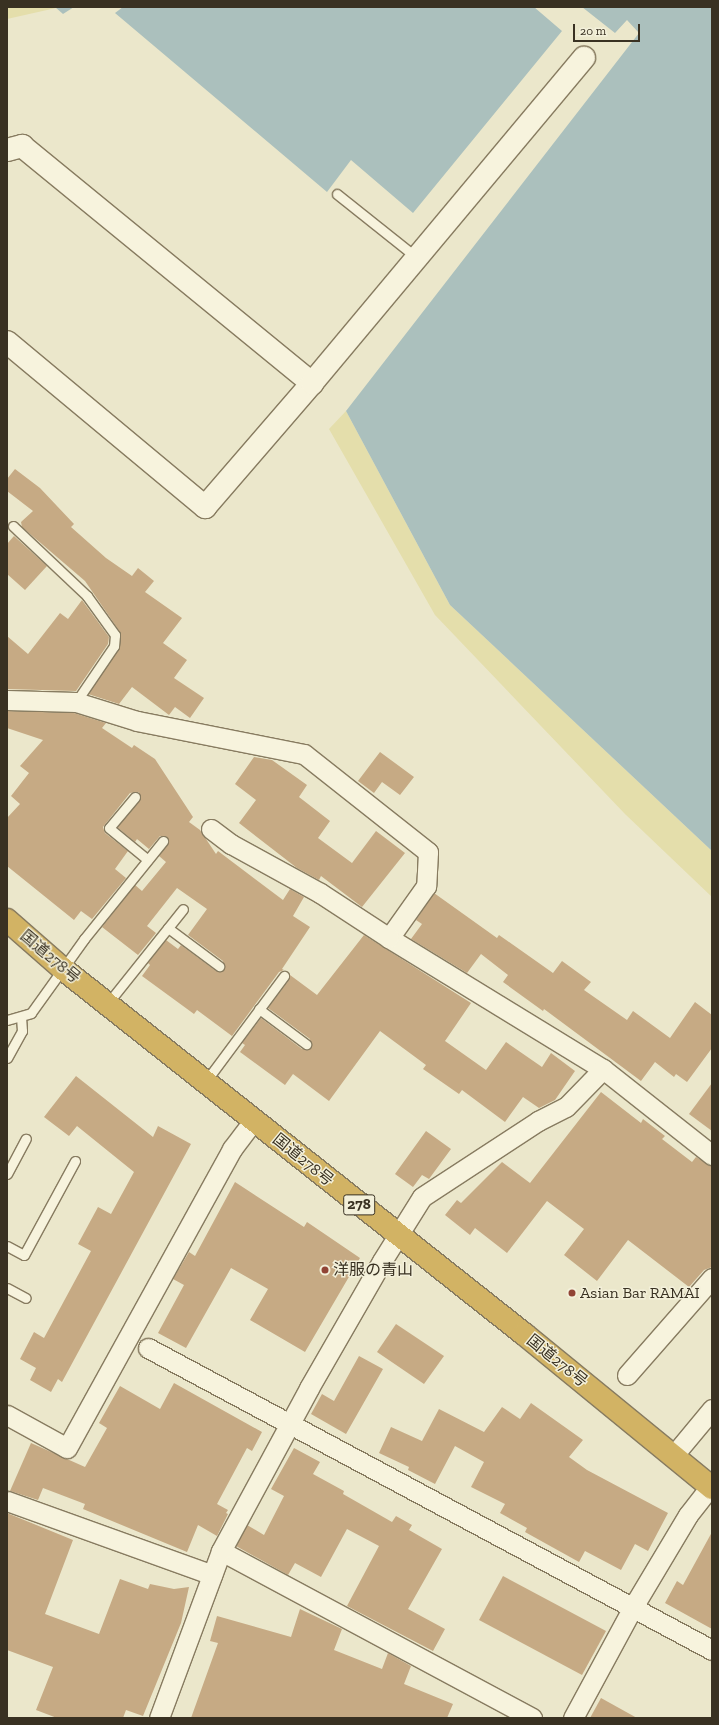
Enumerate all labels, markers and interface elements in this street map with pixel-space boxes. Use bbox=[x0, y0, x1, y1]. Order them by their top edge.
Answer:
scale bar bbox=[575, 16, 642, 42]
text: 20 m bbox=[580, 24, 606, 38]
street label: 国道278号 bbox=[16, 926, 84, 988]
street label: 国道278号 bbox=[269, 1130, 337, 1190]
road number: 278 bbox=[343, 1192, 375, 1218]
place label: 洋服の青山 bbox=[333, 1260, 413, 1280]
marker: 洋服の青山 bbox=[320, 1265, 330, 1275]
place label: Asian Bar RAMAI bbox=[580, 1283, 700, 1303]
marker: Asian Bar RAMAI bbox=[567, 1288, 577, 1298]
street label: 国道278号 bbox=[523, 1331, 591, 1391]

